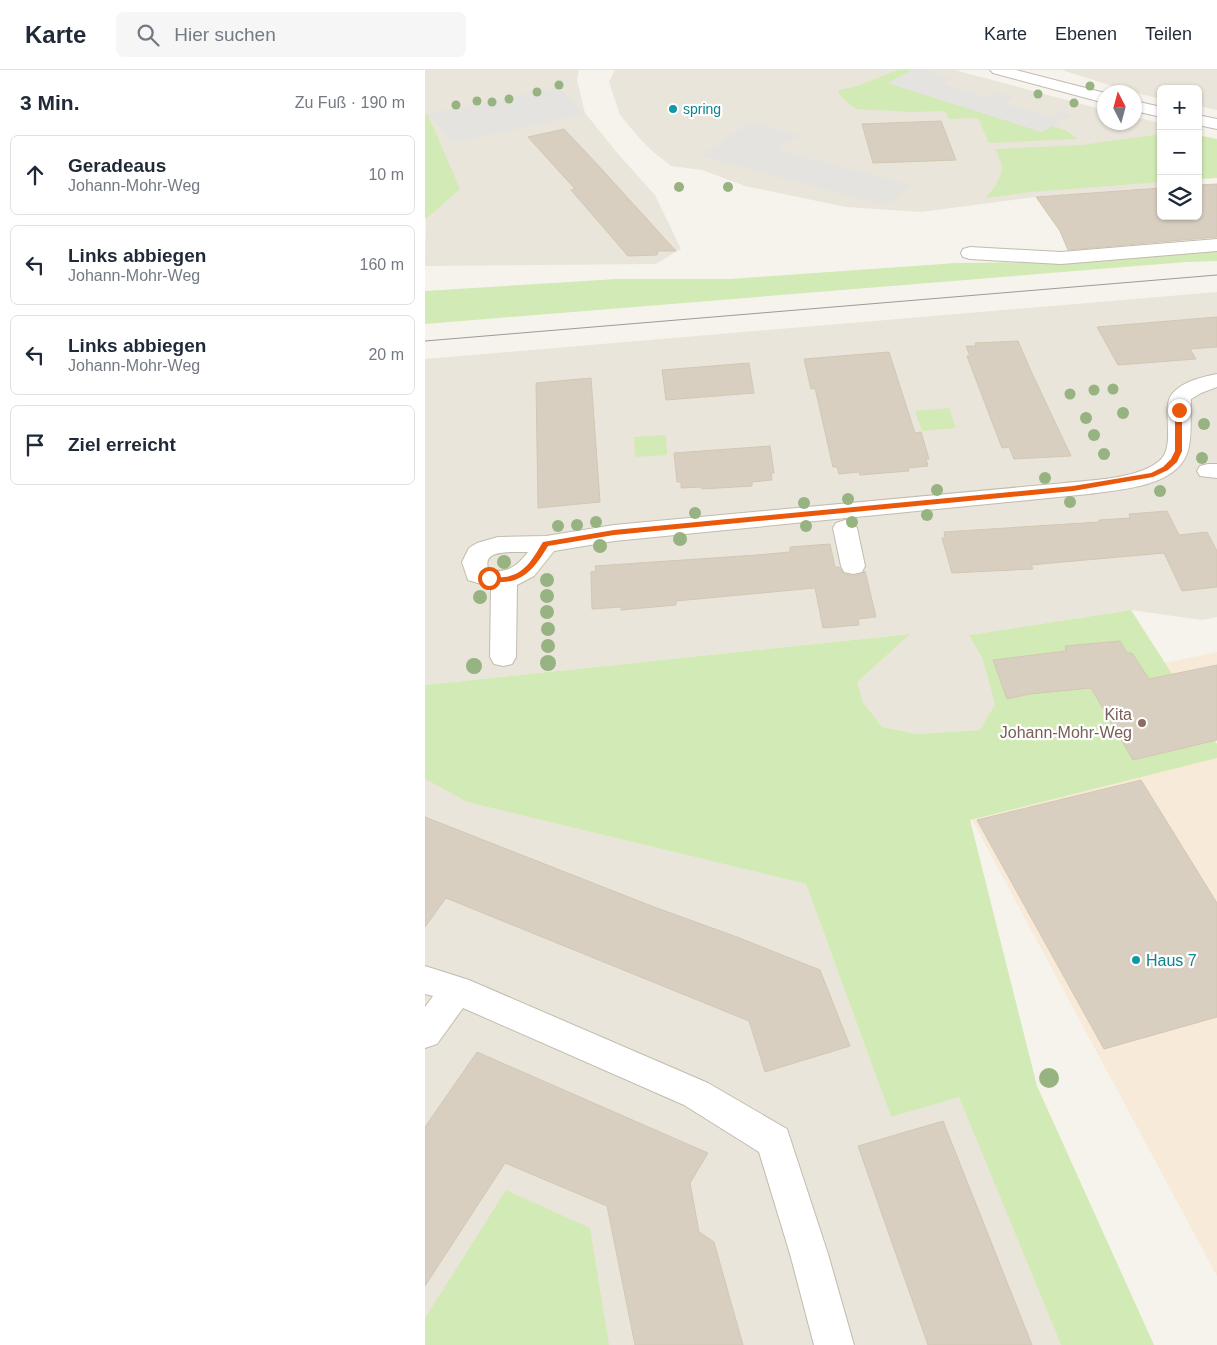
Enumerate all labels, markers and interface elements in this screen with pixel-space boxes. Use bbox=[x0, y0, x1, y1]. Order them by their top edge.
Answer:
search box bbox=[116, 12, 466, 57]
text: Karte bbox=[25, 21, 86, 48]
icon: search bbox=[134, 21, 162, 49]
text: Hier suchen bbox=[174, 24, 276, 45]
text: Karte bbox=[984, 24, 1027, 44]
text: Ebenen bbox=[1055, 24, 1117, 44]
text: Teilen bbox=[1145, 24, 1192, 44]
north arrow bbox=[1097, 85, 1142, 130]
map controls bbox=[1157, 85, 1202, 220]
button: + bbox=[1157, 85, 1202, 130]
text: 3 Min. bbox=[20, 91, 80, 114]
text: Zu Fuß · 190 m bbox=[295, 94, 405, 111]
place label: spring bbox=[683, 101, 721, 117]
marker: spring bbox=[667, 103, 679, 115]
button: − bbox=[1157, 130, 1202, 175]
text: Geradeaus bbox=[68, 155, 166, 176]
icon: ahead bbox=[21, 161, 49, 189]
text: 10 m bbox=[368, 166, 404, 183]
button: layers bbox=[1157, 175, 1202, 220]
text: Johann-Mohr-Weg bbox=[68, 177, 200, 194]
text: Links abbiegen bbox=[68, 245, 206, 266]
icon: left bbox=[21, 251, 49, 279]
text: 160 m bbox=[360, 256, 404, 273]
text: Johann-Mohr-Weg bbox=[68, 267, 200, 284]
text: Links abbiegen bbox=[68, 335, 206, 356]
icon: left bbox=[21, 341, 49, 369]
text: 20 m bbox=[368, 346, 404, 363]
text: Johann-Mohr-Weg bbox=[68, 357, 200, 374]
route end bbox=[1168, 399, 1191, 422]
icon: arrive bbox=[21, 431, 49, 459]
text: Ziel erreicht bbox=[68, 434, 176, 455]
route start bbox=[478, 567, 501, 590]
place label: Kita Johann-Mohr-Weg bbox=[1000, 706, 1132, 741]
marker: Kita Johann-Mohr-Weg bbox=[1136, 717, 1148, 729]
place label: Haus 7 bbox=[1146, 952, 1197, 969]
marker: Haus 7 bbox=[1130, 954, 1142, 966]

